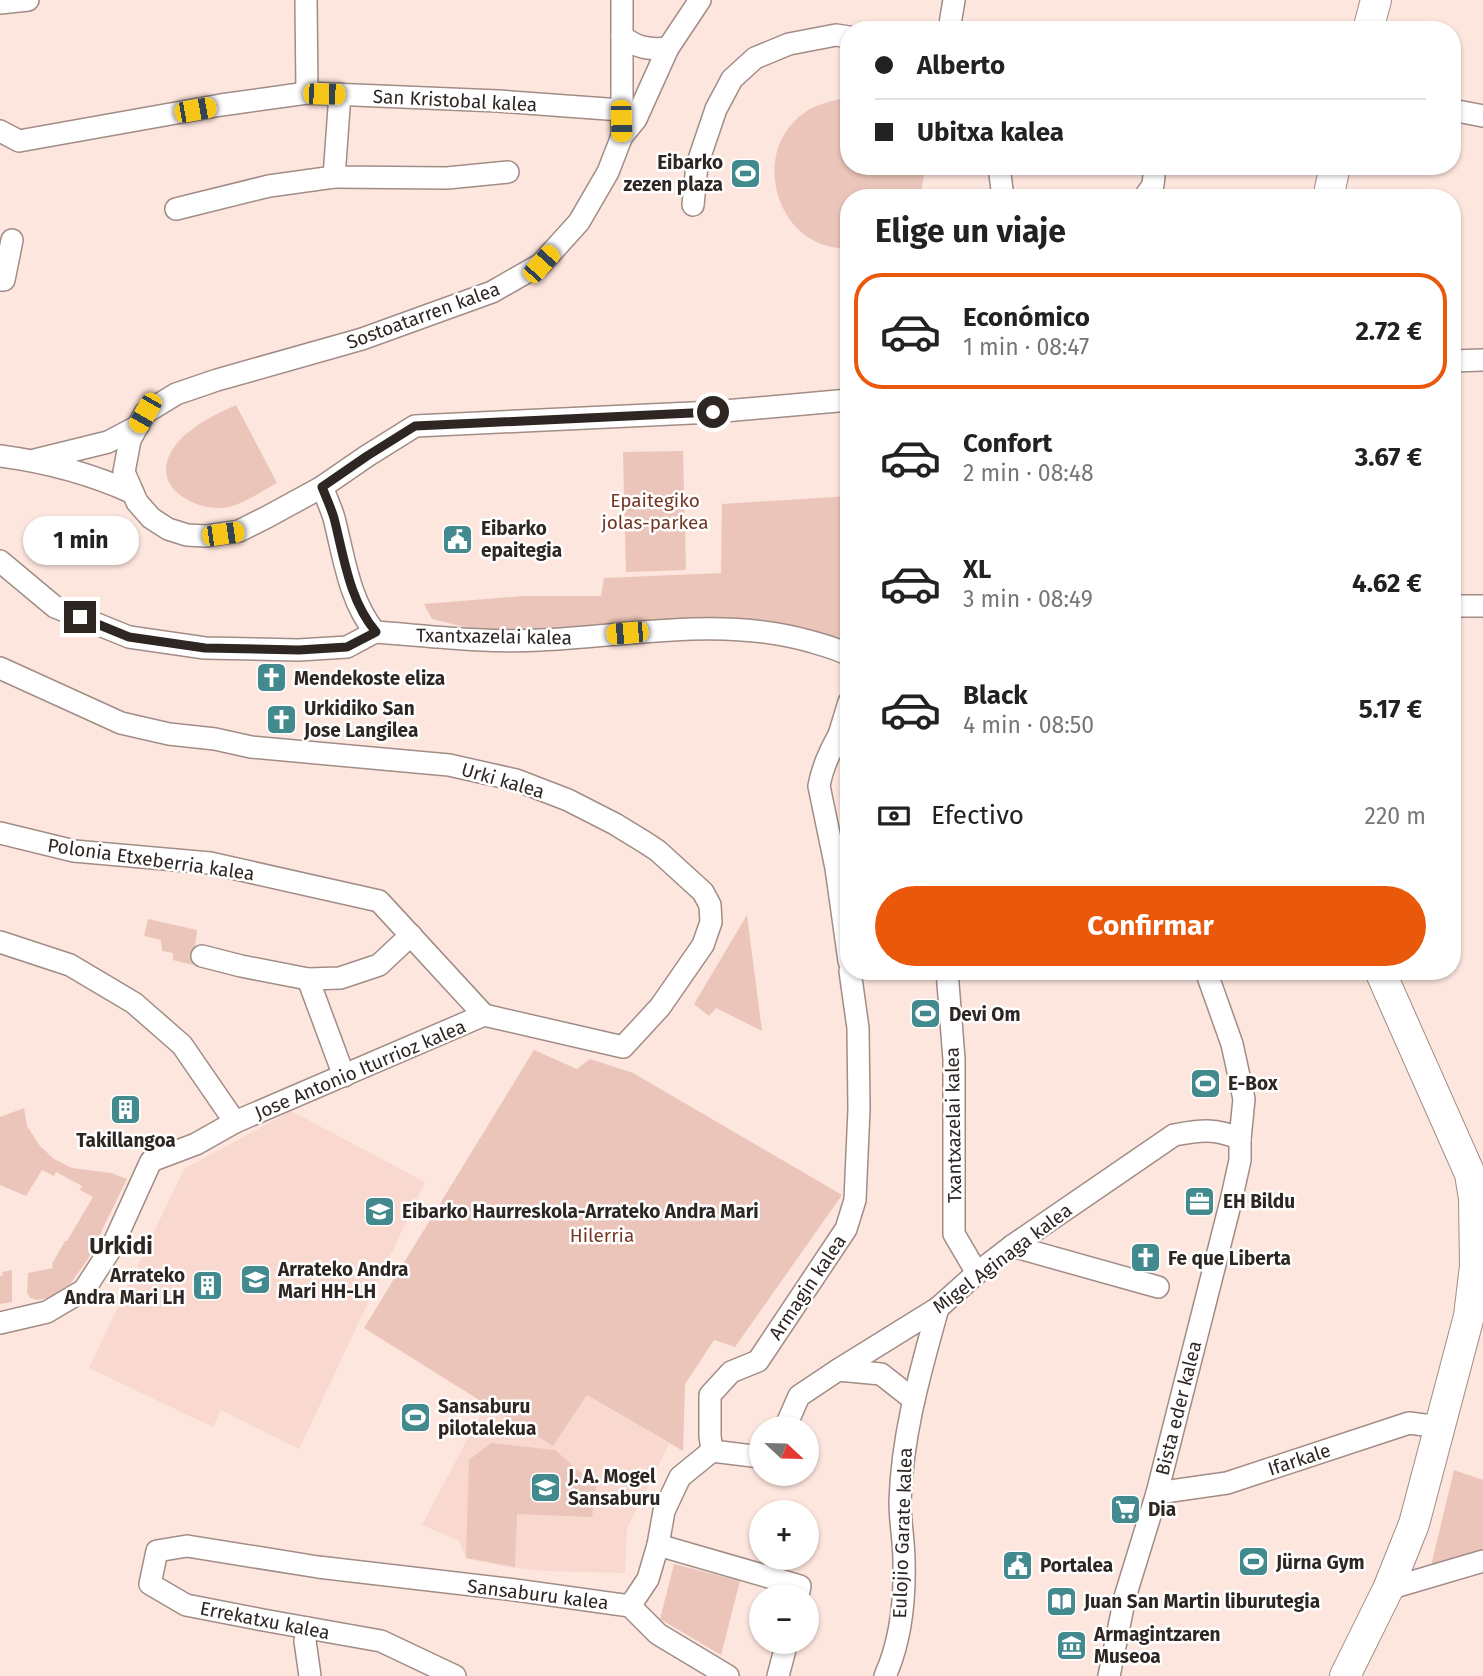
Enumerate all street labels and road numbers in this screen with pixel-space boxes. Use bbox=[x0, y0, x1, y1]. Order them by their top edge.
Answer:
street label: San Kristobal kalea bbox=[372, 85, 538, 116]
street label: Sostoatarren kalea bbox=[343, 277, 503, 354]
street label: Txantxazelai kalea bbox=[416, 624, 572, 649]
street label: Urki kalea bbox=[459, 758, 547, 803]
street label: Polonia Etxeberria kalea bbox=[46, 834, 256, 885]
street label: Jose Antonio Iturrioz kalea bbox=[251, 1015, 469, 1124]
street label: Txantxazelai kalea bbox=[941, 1047, 966, 1203]
street label: Migel Aginaga kalea bbox=[928, 1199, 1077, 1318]
street label: Armagin kalea bbox=[764, 1230, 851, 1344]
street label: Bista eder kalea bbox=[1151, 1338, 1206, 1478]
street label: Ifarkale bbox=[1265, 1439, 1333, 1480]
street label: Eulojio Garate kalea bbox=[888, 1447, 917, 1619]
street label: Sansaburu kalea bbox=[466, 1574, 610, 1615]
street label: Errekatxu kalea bbox=[198, 1597, 332, 1644]

